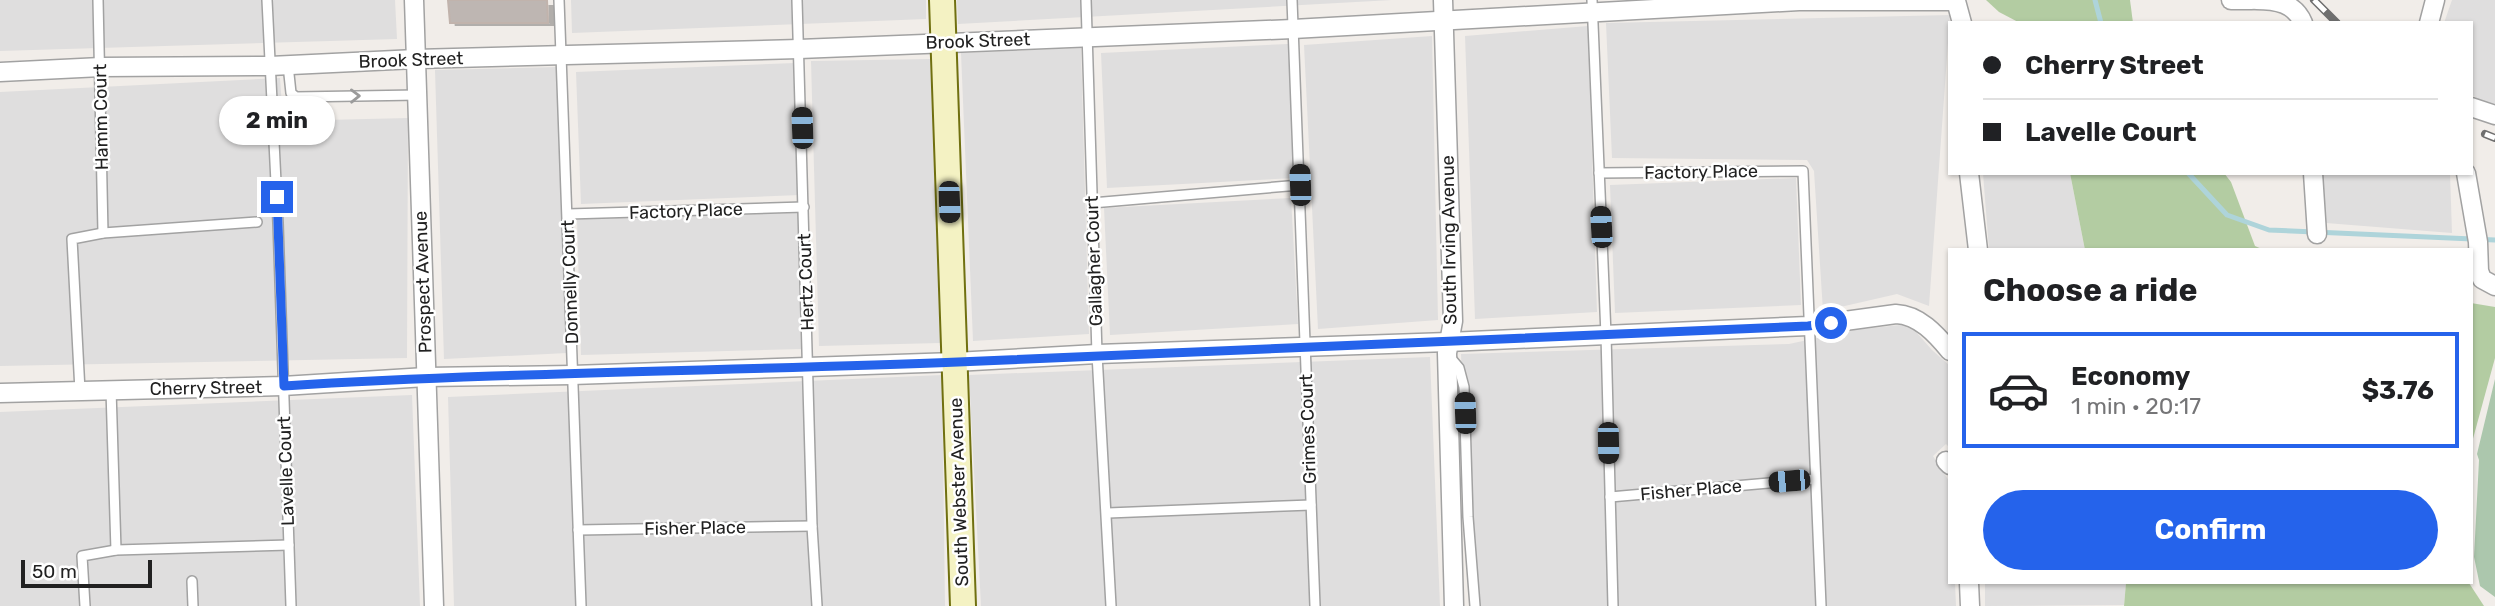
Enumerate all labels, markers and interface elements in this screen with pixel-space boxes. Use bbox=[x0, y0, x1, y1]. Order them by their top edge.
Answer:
street label: Brook Street bbox=[925, 28, 1031, 54]
street label: Brook Street bbox=[358, 47, 464, 73]
text: Cherry Street bbox=[2025, 50, 2204, 81]
street label: Hamm Court bbox=[89, 64, 113, 170]
one-way arrow bbox=[350, 88, 361, 104]
callout: 2 min bbox=[219, 96, 335, 144]
text: 2 min bbox=[246, 106, 308, 134]
car bbox=[791, 107, 814, 149]
text: Lavelle Court bbox=[2025, 117, 2196, 148]
street label: South Irving Avenue bbox=[1437, 155, 1461, 325]
street label: Factory Place bbox=[1644, 160, 1758, 184]
car bbox=[1289, 164, 1312, 206]
route end bbox=[261, 181, 293, 213]
car bbox=[938, 181, 961, 223]
street label: Gallagher Court bbox=[1081, 195, 1107, 327]
street label: Factory Place bbox=[629, 198, 743, 224]
car bbox=[1590, 205, 1613, 249]
street label: Prospect Avenue bbox=[410, 210, 436, 354]
street label: Donnelly Court bbox=[557, 220, 583, 344]
street label: Hertz Court bbox=[793, 233, 819, 331]
text: Choose a ride bbox=[1983, 271, 2197, 309]
route start bbox=[1815, 307, 1847, 339]
icon: car bbox=[1987, 359, 2050, 422]
text: Economy bbox=[2071, 361, 2190, 392]
street label: Grimes Court bbox=[1295, 374, 1321, 484]
text: $3.76 bbox=[2362, 375, 2434, 406]
street label: Cherry Street bbox=[150, 376, 262, 400]
car bbox=[1454, 392, 1477, 434]
text: 1 min · 20:17 bbox=[2071, 392, 2201, 420]
street label: South Webster Avenue bbox=[945, 397, 973, 587]
street label: Lavelle Court bbox=[273, 416, 299, 526]
car bbox=[1598, 422, 1619, 464]
car bbox=[1768, 469, 1811, 493]
street label: Fisher Place bbox=[1639, 475, 1743, 505]
button: Confirm bbox=[1983, 490, 2438, 570]
street label: Fisher Place bbox=[644, 516, 746, 540]
scale bar bbox=[21, 557, 152, 589]
text: 50 m bbox=[32, 560, 77, 583]

